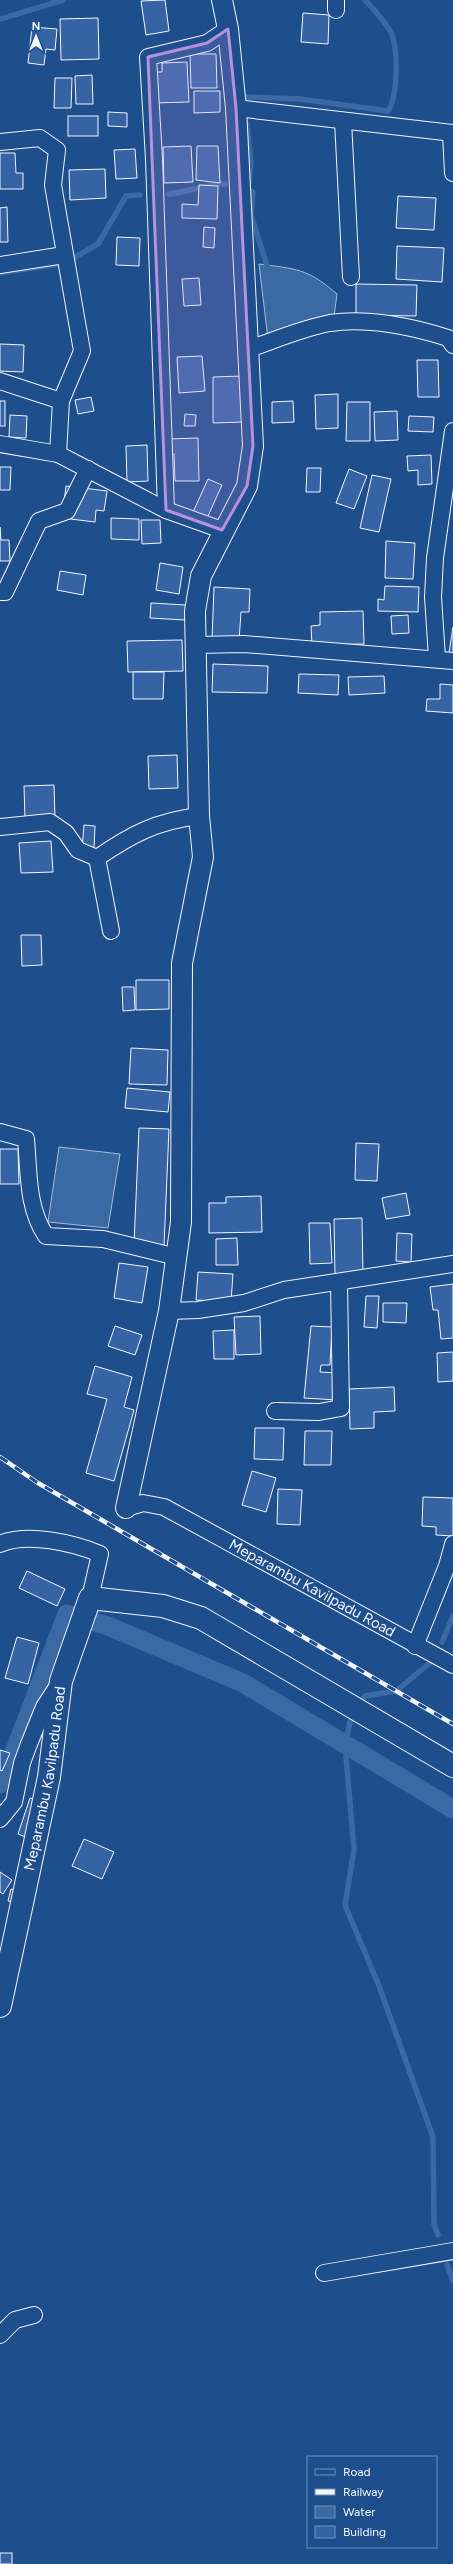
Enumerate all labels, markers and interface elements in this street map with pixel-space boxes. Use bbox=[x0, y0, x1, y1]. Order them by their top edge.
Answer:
north arrow bbox=[16, 16, 56, 56]
text: N bbox=[32, 20, 40, 33]
street label: Meparambu Kavilpadu Road bbox=[226, 1535, 399, 1641]
street label: Meparambu Kavilpadu Road bbox=[20, 1685, 69, 1872]
legend bbox=[307, 2456, 437, 2548]
text: Road bbox=[343, 2465, 371, 2479]
text: Railway bbox=[343, 2485, 384, 2499]
text: Water bbox=[343, 2505, 375, 2519]
text: Building bbox=[343, 2525, 386, 2539]

